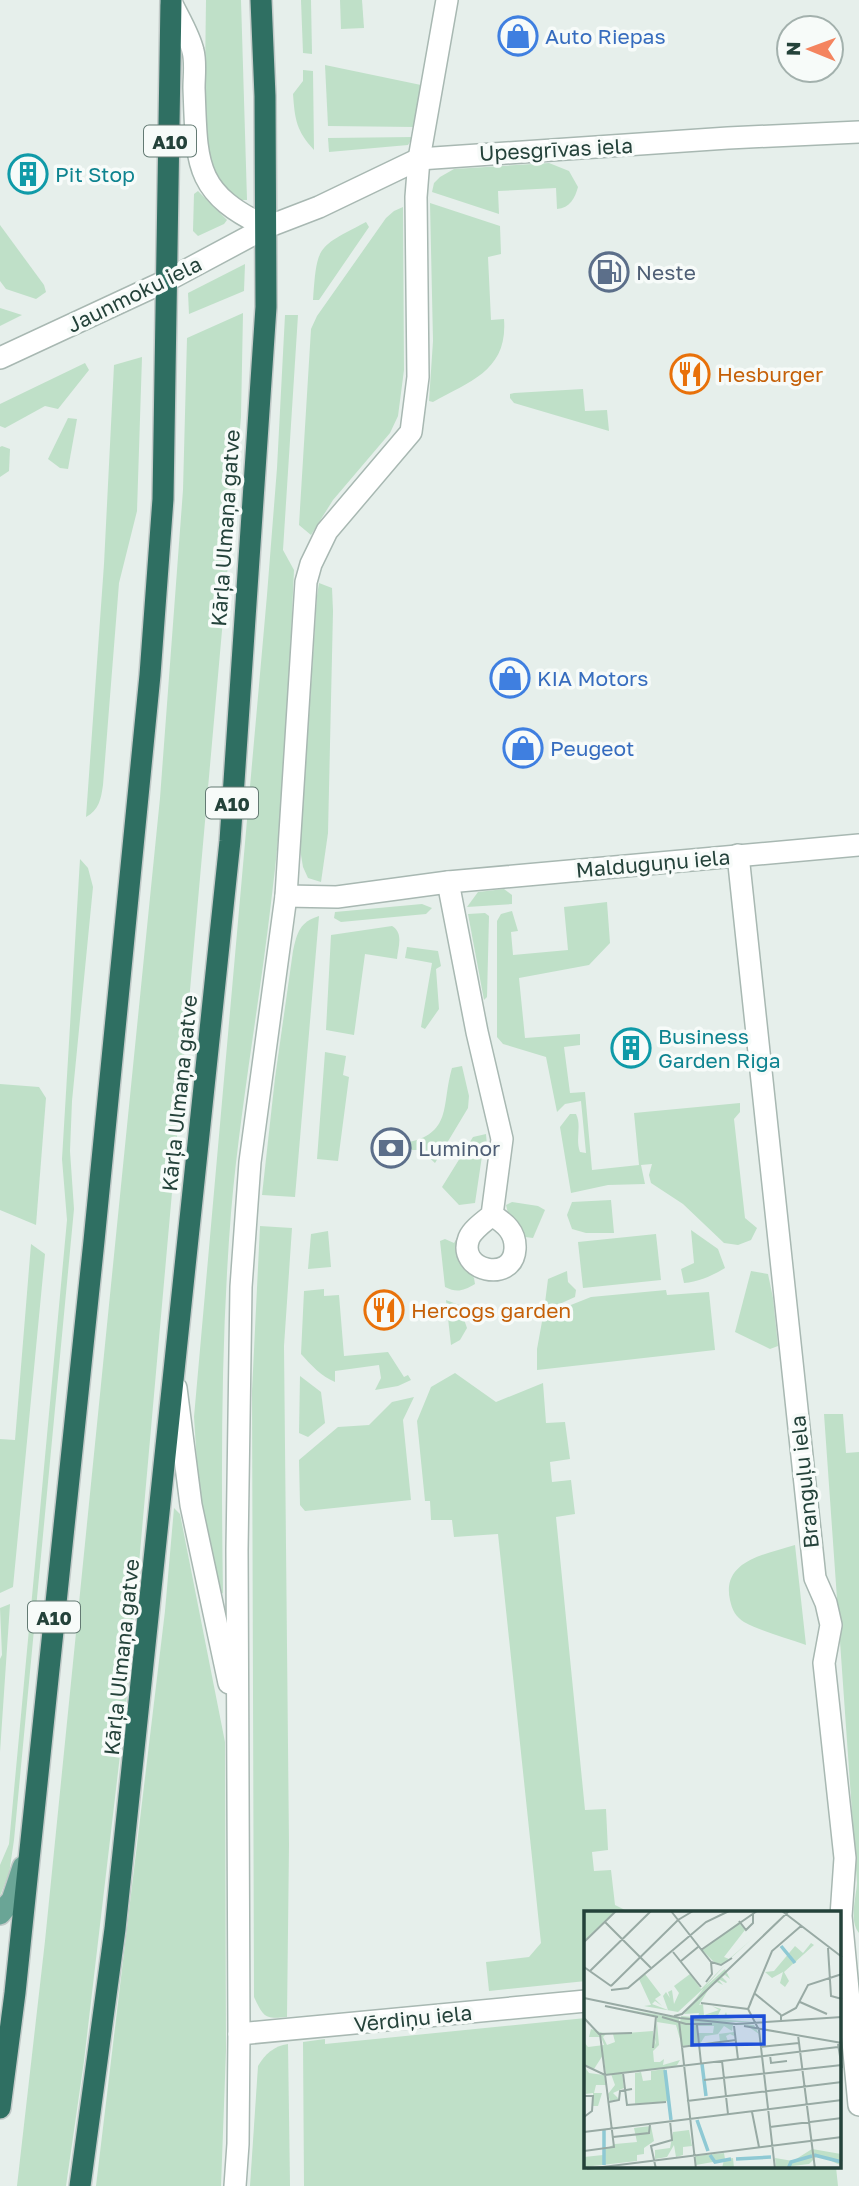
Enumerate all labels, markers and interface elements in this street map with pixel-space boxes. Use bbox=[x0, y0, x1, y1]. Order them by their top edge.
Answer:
north arrow bbox=[775, 14, 845, 84]
shop icon: Auto Riepas bbox=[497, 15, 539, 57]
place label: Auto Riepas bbox=[545, 23, 666, 49]
text: N bbox=[781, 41, 804, 56]
road number: A10 bbox=[144, 125, 196, 156]
street label: Upesgrīvas iela bbox=[478, 132, 634, 166]
building icon: Pit Stop bbox=[7, 153, 49, 195]
place label: Pit Stop bbox=[55, 161, 135, 187]
street label: Jaunmoku iela bbox=[62, 250, 206, 338]
fuel station icon: Neste bbox=[588, 251, 630, 293]
place label: Neste bbox=[636, 259, 696, 285]
restaurant icon: Hesburger bbox=[669, 353, 711, 395]
place label: Hesburger bbox=[717, 361, 823, 387]
street label: Kārļa Ulmaņa gatve bbox=[205, 429, 245, 627]
shop icon: KIA Motors bbox=[489, 657, 531, 699]
place label: KIA Motors bbox=[537, 665, 648, 691]
shop icon: Peugeot bbox=[502, 727, 544, 769]
place label: Peugeot bbox=[550, 735, 635, 761]
road number: A10 bbox=[206, 788, 258, 818]
street label: Malduguņu iela bbox=[575, 843, 731, 883]
street label: Kārļa Ulmaņa gatve bbox=[156, 993, 202, 1193]
place label: Business Garden Riga bbox=[658, 1023, 781, 1073]
building icon: Business Garden Riga bbox=[610, 1027, 652, 1069]
bank icon: Luminor bbox=[370, 1127, 412, 1169]
place label: Luminor bbox=[418, 1135, 500, 1161]
restaurant icon: Hercogs garden bbox=[363, 1289, 405, 1331]
place label: Hercogs garden bbox=[411, 1297, 571, 1323]
street label: Branguļu iela bbox=[784, 1414, 824, 1550]
street label: Kārļa Ulmaņa gatve bbox=[98, 1557, 144, 1757]
road number: A10 bbox=[28, 1602, 80, 1632]
inset map bbox=[584, 1911, 842, 2168]
street label: Vērdiņu iela bbox=[353, 1999, 473, 2037]

